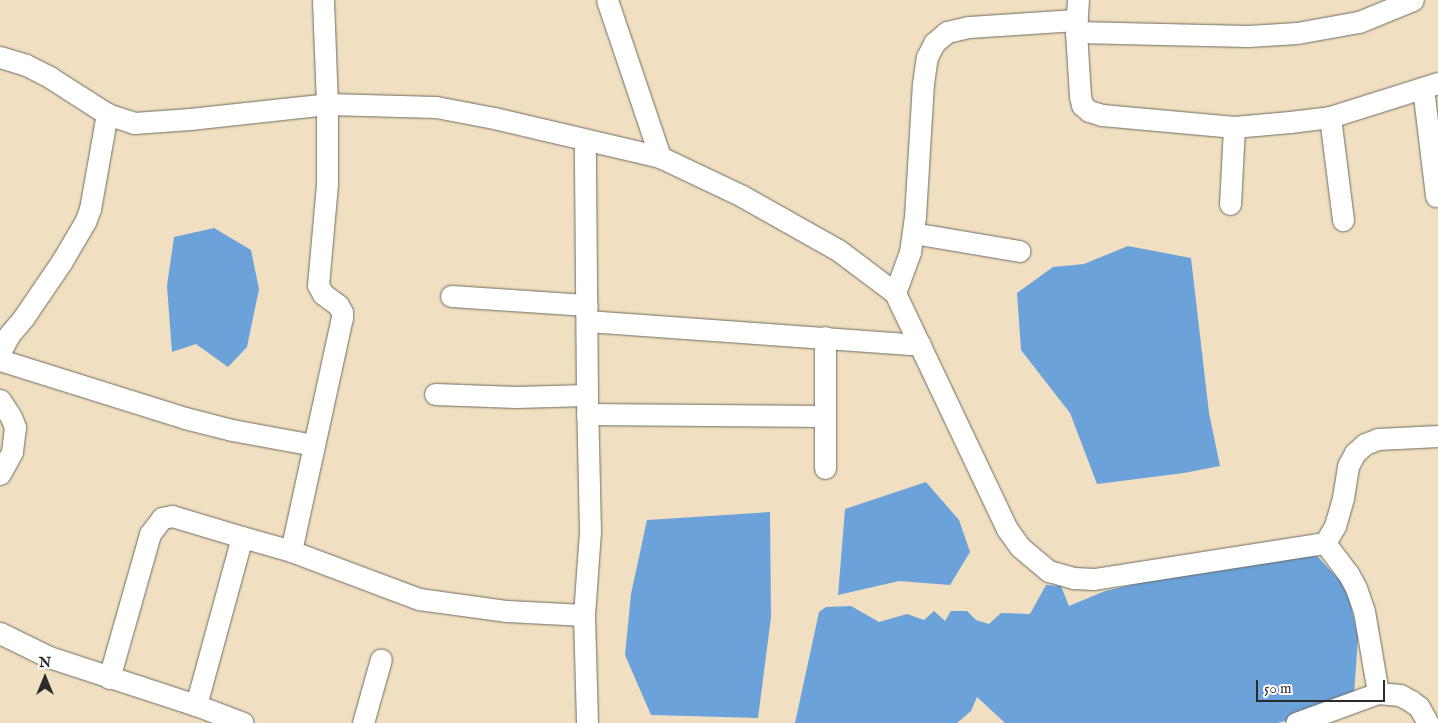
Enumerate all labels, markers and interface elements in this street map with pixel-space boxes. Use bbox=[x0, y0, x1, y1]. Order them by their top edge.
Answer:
north arrow bbox=[20, 653, 70, 703]
text: N bbox=[39, 654, 51, 672]
scale bar bbox=[1258, 670, 1387, 702]
text: 50 m bbox=[1264, 679, 1292, 698]

